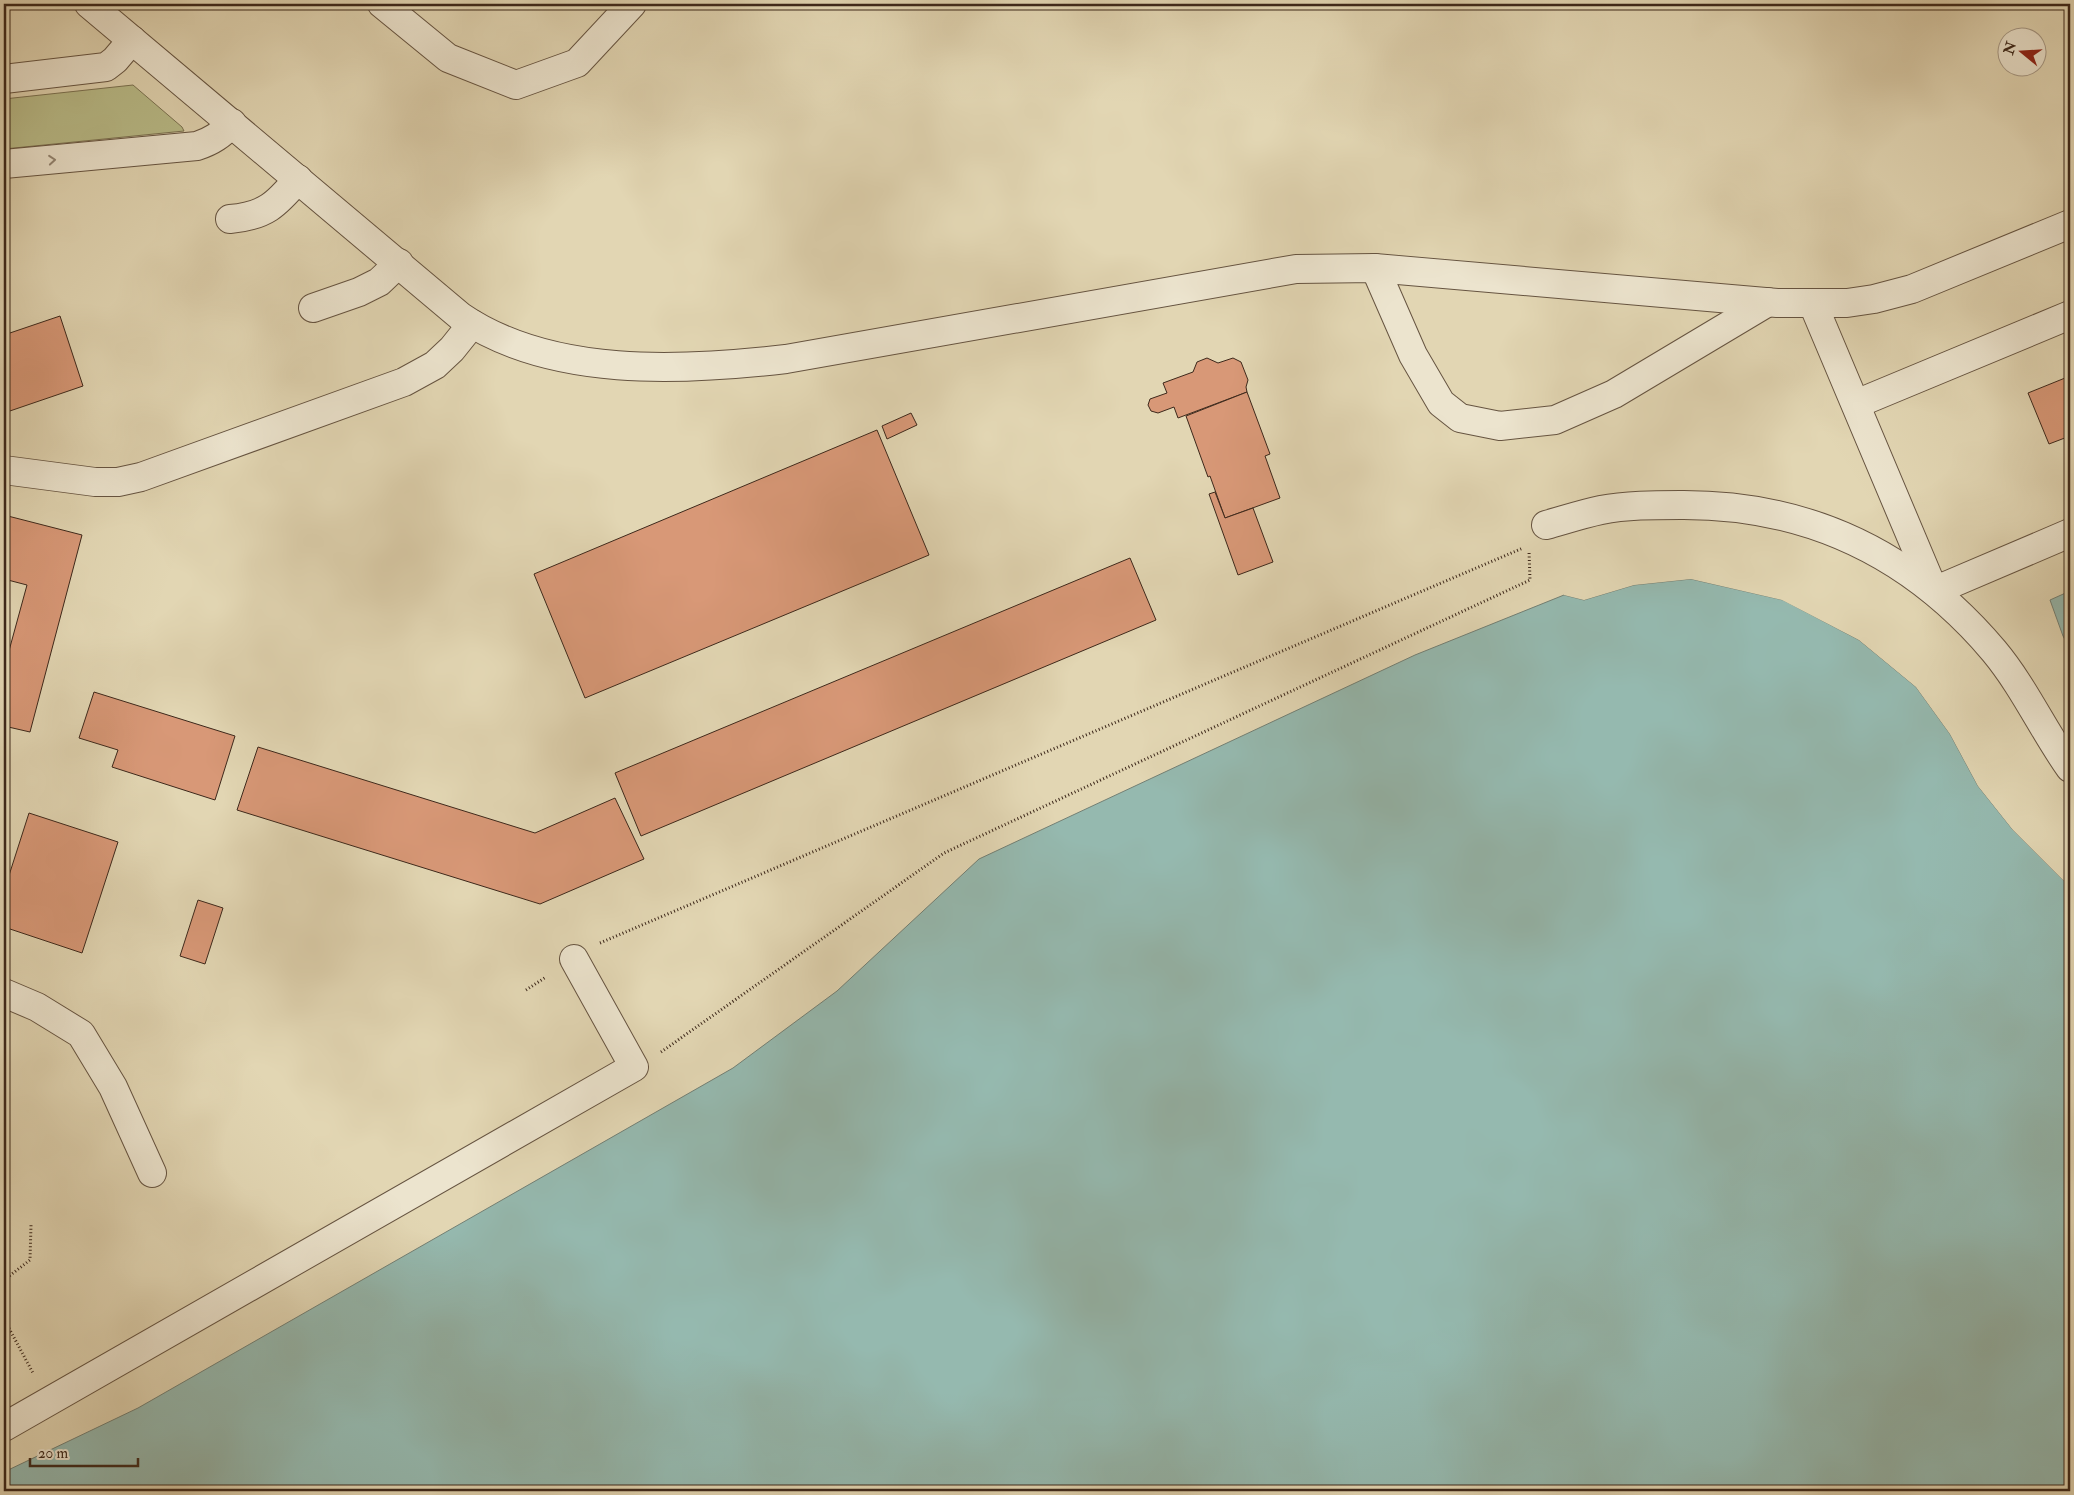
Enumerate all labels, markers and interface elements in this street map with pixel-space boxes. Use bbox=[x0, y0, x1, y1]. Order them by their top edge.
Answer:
north arrow bbox=[1996, 28, 2046, 78]
text: N bbox=[2000, 39, 2020, 58]
one-way arrow bbox=[49, 155, 57, 166]
scale bar bbox=[30, 1435, 138, 1467]
text: 20 m bbox=[38, 1444, 68, 1463]

